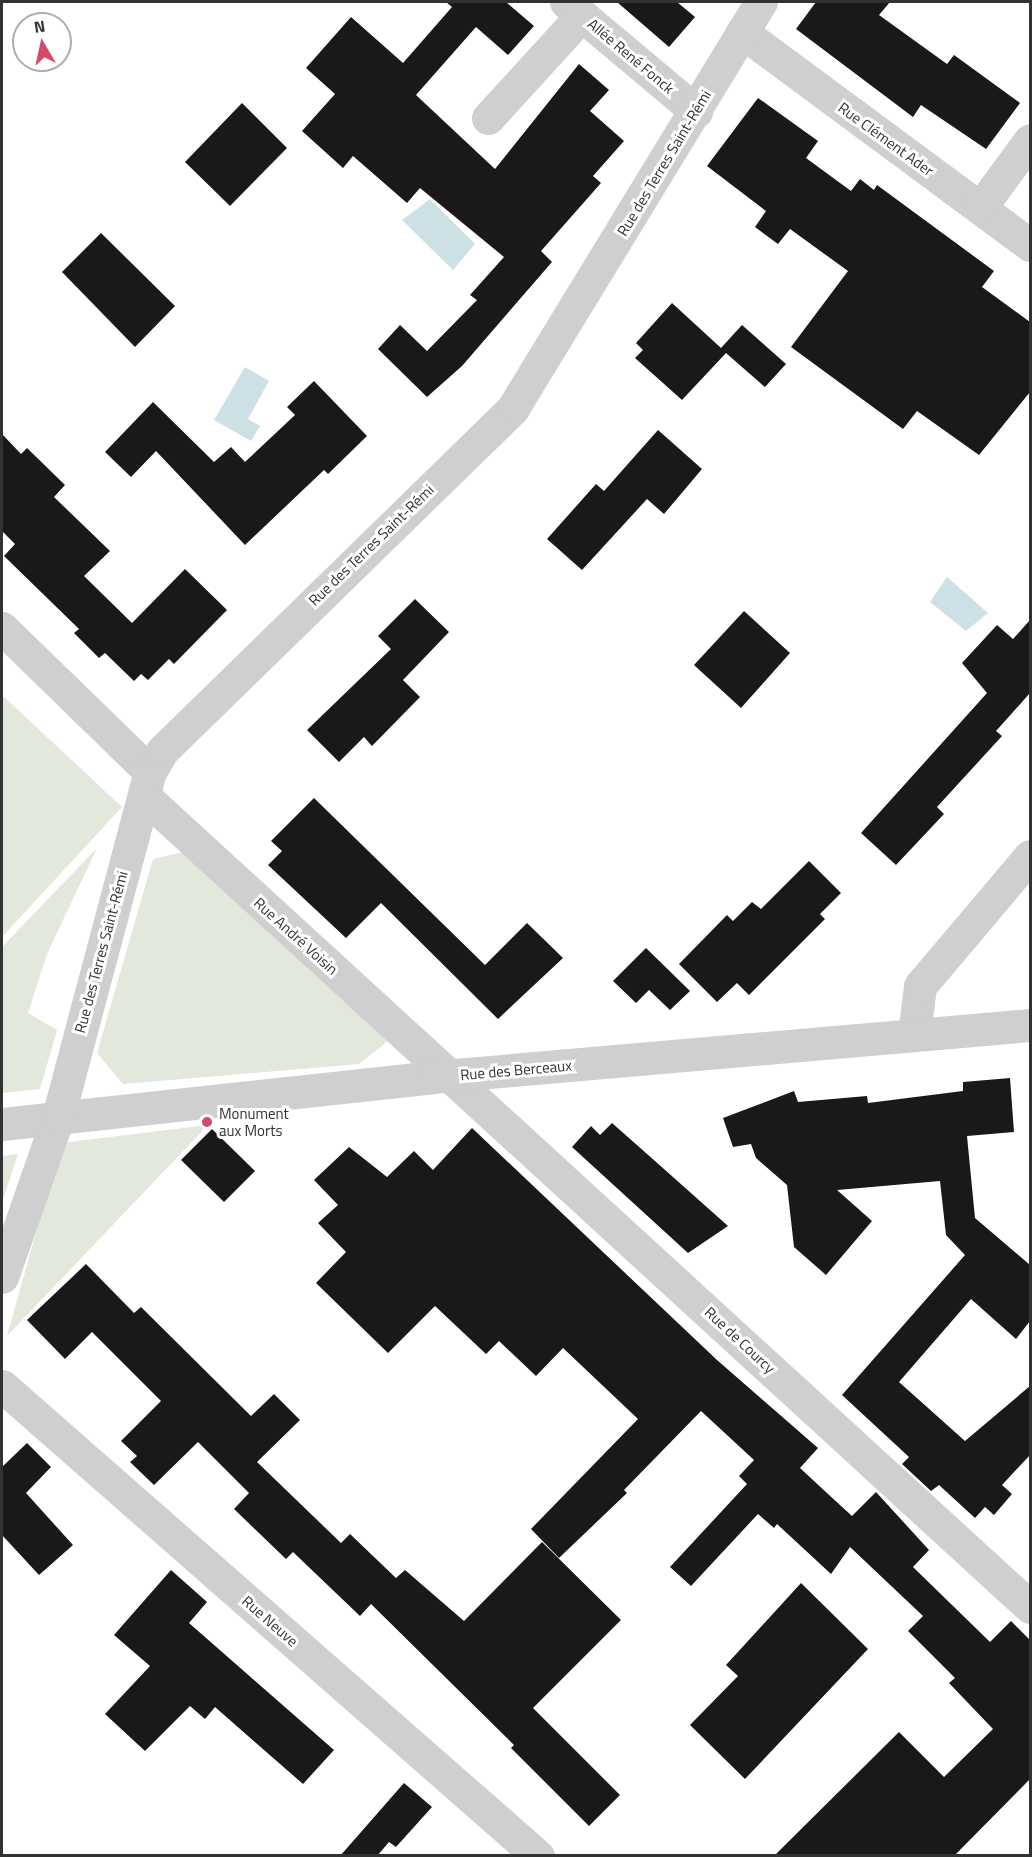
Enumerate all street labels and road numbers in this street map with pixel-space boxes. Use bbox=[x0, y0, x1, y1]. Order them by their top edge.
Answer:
street label: Allée René Fonck bbox=[584, 15, 678, 97]
street label: Rue des Terres Saint-Rémi bbox=[613, 87, 715, 239]
street label: Rue Clément Ader bbox=[835, 98, 937, 180]
street label: Rue des Terres Saint-Rémi bbox=[305, 481, 437, 609]
street label: Rue des Terres Saint-Rémi bbox=[71, 869, 131, 1035]
street label: Rue André Voisin bbox=[250, 894, 342, 978]
street label: Rue des Berceaux bbox=[459, 1056, 573, 1084]
street label: Rue de Courcy bbox=[701, 1303, 779, 1377]
street label: Rue Neuve bbox=[238, 1592, 302, 1650]

